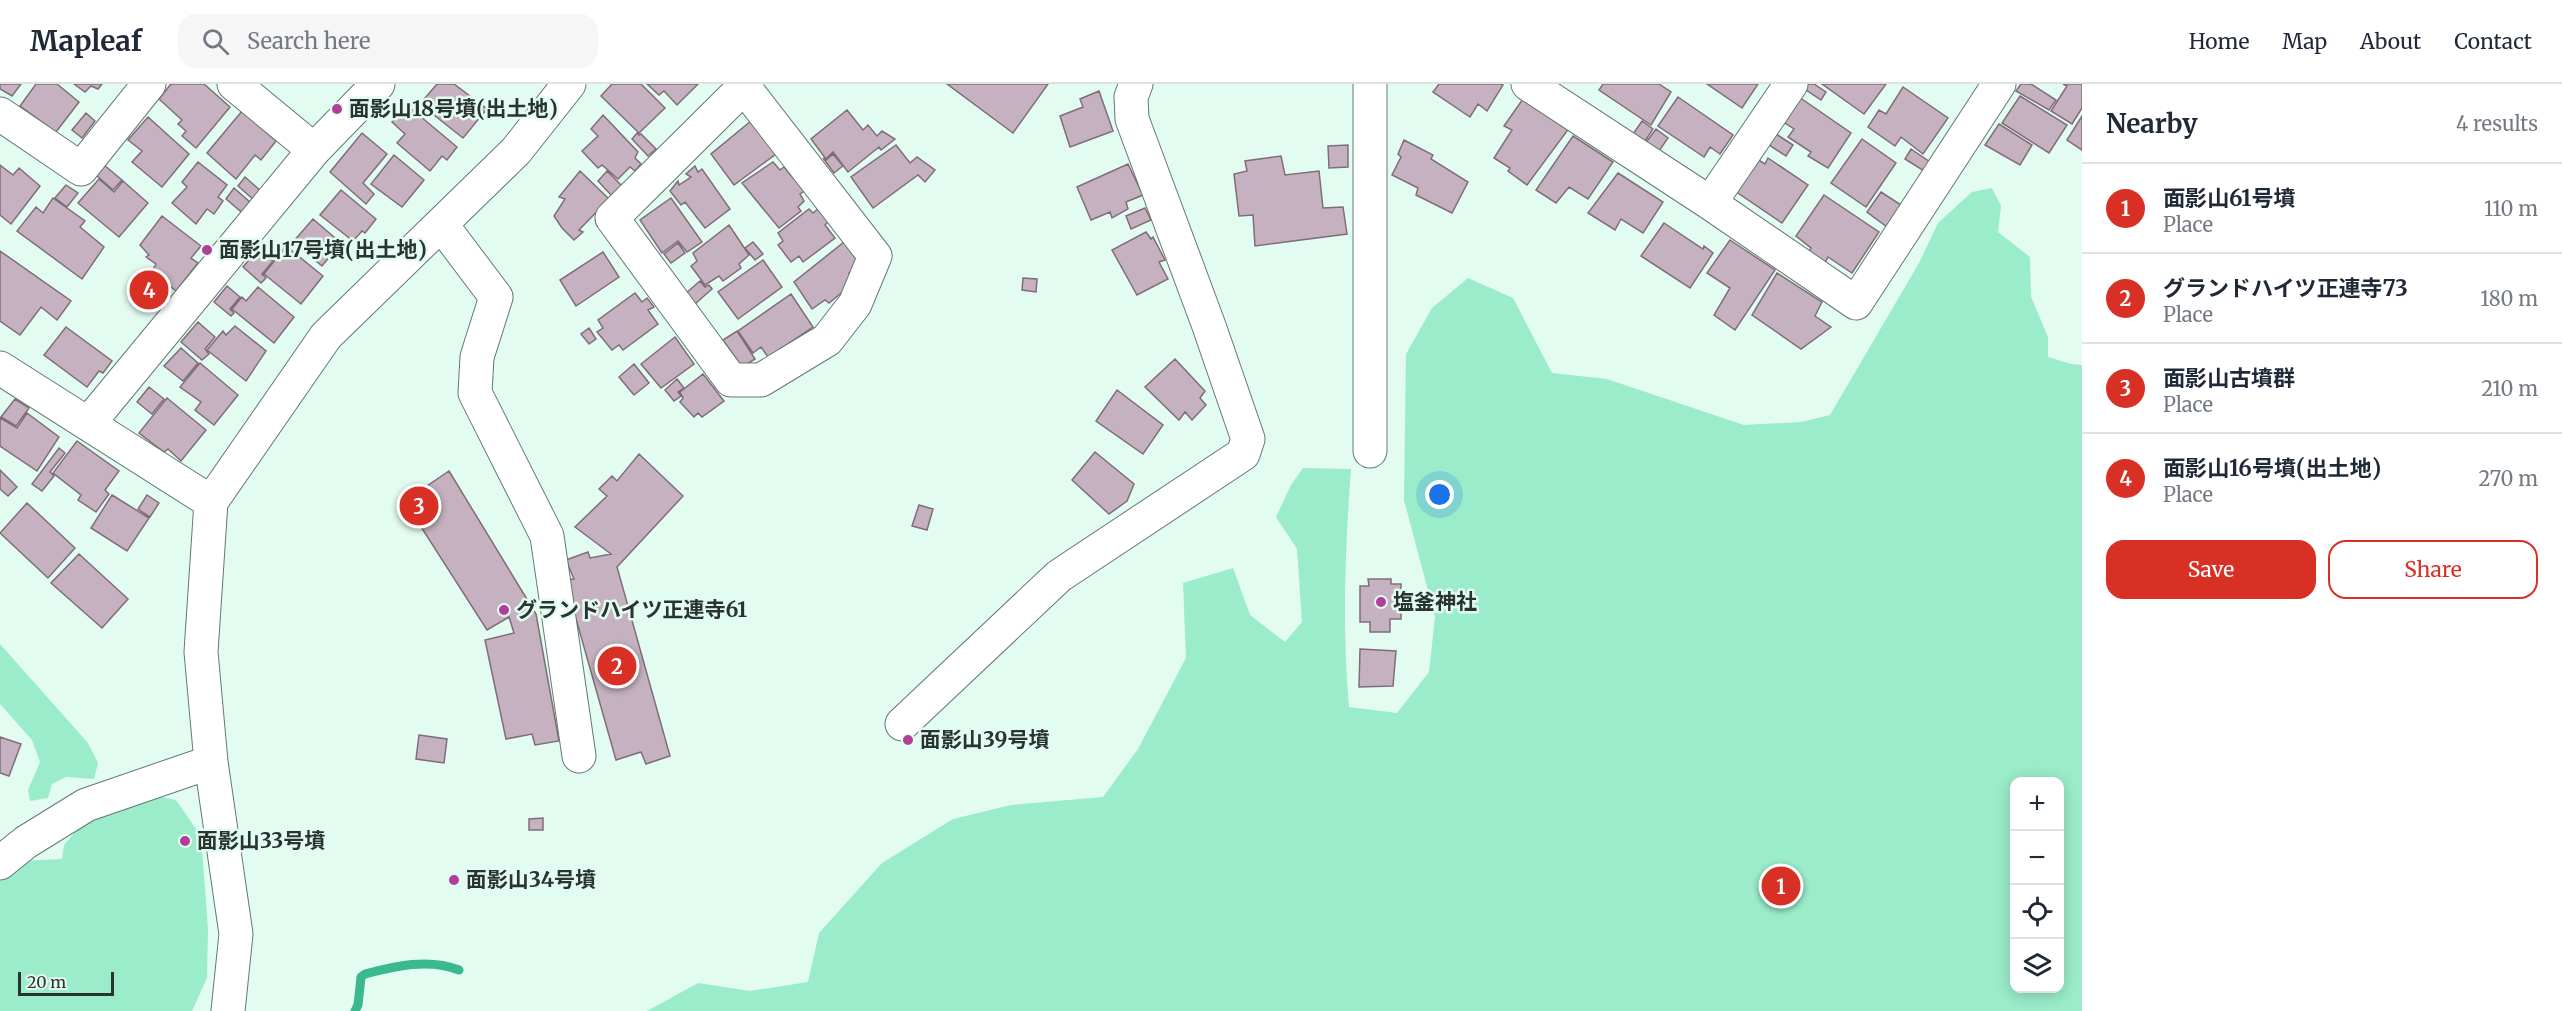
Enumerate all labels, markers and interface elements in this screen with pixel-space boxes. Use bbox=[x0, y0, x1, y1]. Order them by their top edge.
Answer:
search box bbox=[178, 14, 598, 68]
text: Mapleaf bbox=[30, 23, 142, 59]
icon: search bbox=[199, 25, 232, 58]
text: Search here bbox=[247, 27, 370, 55]
text: Home bbox=[2189, 28, 2249, 55]
text: Map bbox=[2282, 28, 2327, 55]
text: About bbox=[2360, 28, 2421, 55]
text: Contact bbox=[2454, 28, 2532, 55]
place label: 面影山18号墳(出土地) bbox=[349, 95, 558, 122]
marker: 面影山18号墳(出土地) bbox=[330, 102, 344, 116]
text: Nearby bbox=[2106, 107, 2198, 140]
text: 4 results bbox=[2456, 111, 2538, 136]
text: 面影山61号墳 bbox=[2163, 184, 2295, 212]
text: 1 bbox=[2121, 196, 2130, 221]
text: 110 m bbox=[2484, 196, 2538, 221]
text: Place bbox=[2163, 212, 2213, 237]
place label: 面影山17号墳(出土地) bbox=[219, 236, 427, 263]
marker: 面影山17号墳(出土地) bbox=[200, 243, 214, 257]
pin: 4 bbox=[130, 268, 168, 312]
text: グランドハイツ正連寺73 bbox=[2163, 274, 2408, 302]
text: 2 bbox=[2120, 286, 2131, 311]
text: 180 m bbox=[2480, 286, 2538, 311]
text: Place bbox=[2163, 302, 2213, 327]
text: 面影山古墳群 bbox=[2163, 364, 2295, 392]
text: 3 bbox=[2120, 376, 2131, 401]
text: 210 m bbox=[2481, 376, 2538, 401]
text: Place bbox=[2163, 392, 2213, 417]
text: 面影山16号墳(出土地) bbox=[2163, 454, 2381, 482]
text: 4 bbox=[2119, 466, 2132, 491]
text: 270 m bbox=[2478, 466, 2538, 491]
your location bbox=[1425, 480, 1454, 509]
text: Place bbox=[2163, 482, 2213, 507]
pin: 3 bbox=[400, 484, 438, 528]
button: Save bbox=[2106, 540, 2316, 599]
button: Share bbox=[2328, 540, 2538, 599]
place label: 塩釜神社 bbox=[1393, 588, 1477, 615]
marker: 塩釜神社 bbox=[1374, 595, 1388, 609]
place label: グランドハイツ正連寺61 bbox=[516, 596, 747, 623]
marker: グランドハイツ正連寺61 bbox=[497, 603, 511, 617]
pin: 2 bbox=[598, 644, 636, 688]
place label: 面影山39号墳 bbox=[920, 726, 1049, 753]
marker: 面影山39号墳 bbox=[901, 733, 915, 747]
map controls bbox=[2010, 777, 2064, 993]
button: + bbox=[2010, 777, 2064, 831]
place label: 面影山33号墳 bbox=[197, 827, 325, 854]
button: − bbox=[2010, 831, 2064, 885]
marker: 面影山33号墳 bbox=[178, 834, 192, 848]
pin: 1 bbox=[1762, 864, 1800, 908]
place label: 面影山34号墳 bbox=[466, 866, 596, 893]
marker: 面影山34号墳 bbox=[447, 873, 461, 887]
button: locate bbox=[2010, 885, 2064, 939]
button: layers bbox=[2010, 939, 2064, 993]
scale bar bbox=[18, 969, 114, 996]
text: 20 m bbox=[27, 972, 66, 992]

